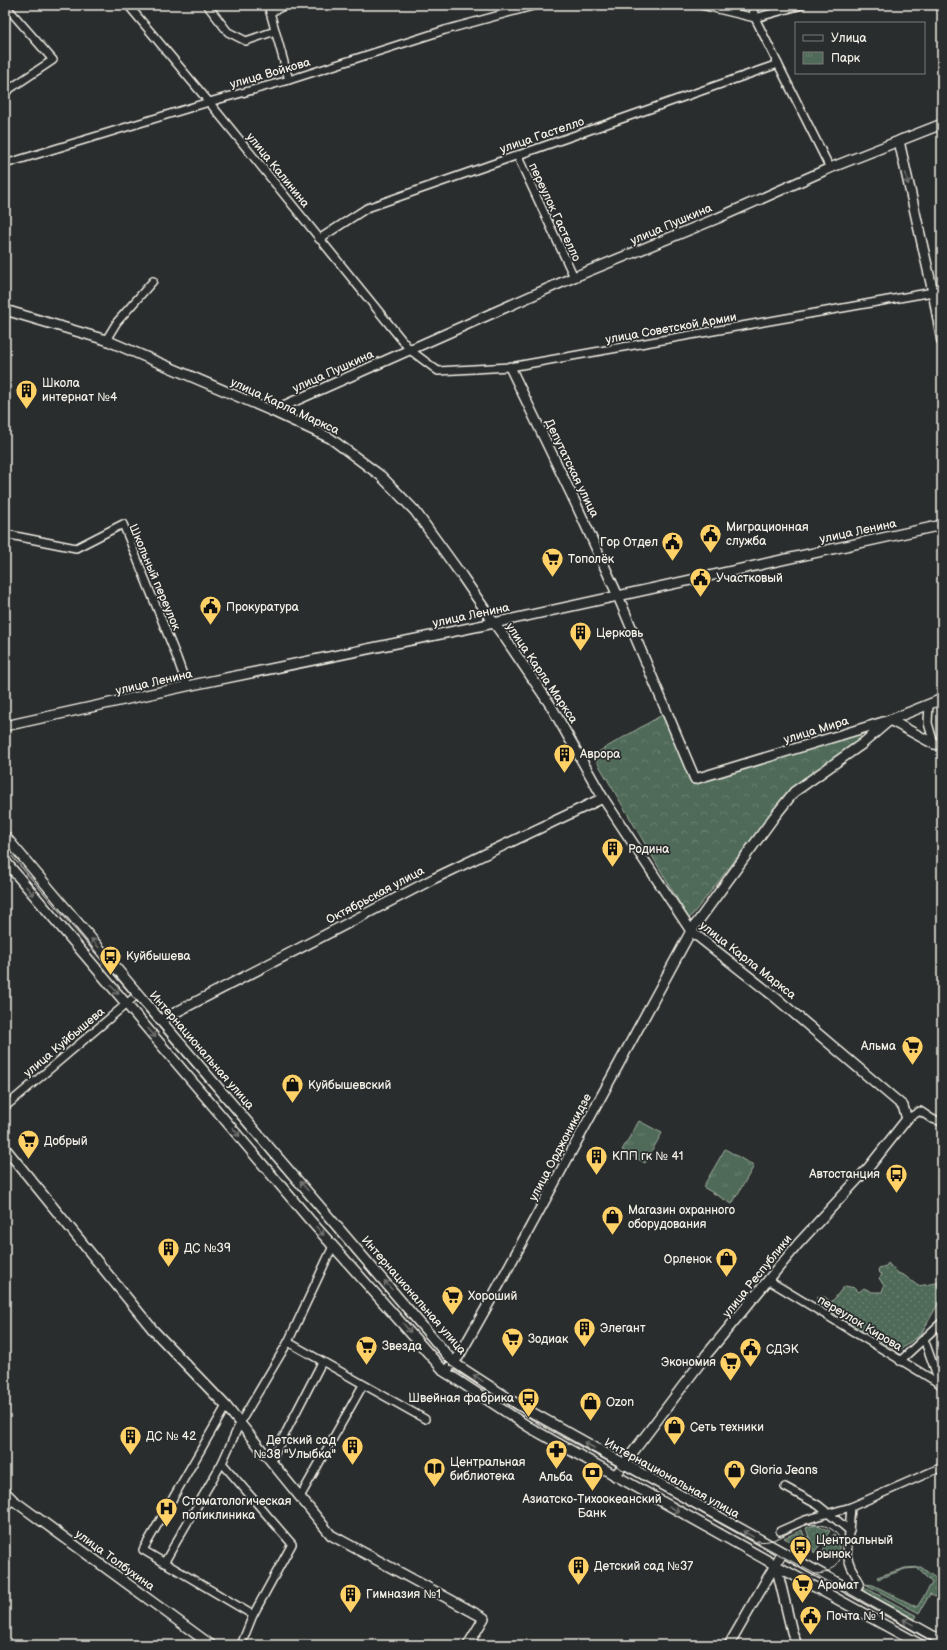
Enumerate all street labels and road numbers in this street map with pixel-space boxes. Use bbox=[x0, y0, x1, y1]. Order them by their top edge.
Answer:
street label: улица Войкова bbox=[228, 55, 312, 92]
street label: улица Гастелло bbox=[498, 114, 586, 157]
street label: улица Калинина bbox=[243, 130, 312, 211]
street label: переулок Гастелло bbox=[525, 161, 584, 264]
street label: улица Пушкина bbox=[628, 201, 714, 248]
street label: улица Советской Армии bbox=[604, 310, 738, 347]
street label: улица Пушкина bbox=[290, 347, 376, 396]
street label: улица Карла Маркса bbox=[228, 375, 341, 438]
street label: Депутатская улица bbox=[541, 417, 602, 520]
street label: улица Ленина bbox=[818, 516, 898, 547]
street label: Школьный переулок bbox=[125, 522, 184, 633]
street label: улица Ленина bbox=[431, 600, 511, 631]
street label: улица Карла Маркса bbox=[502, 620, 581, 726]
street label: улица Ленина bbox=[114, 666, 194, 699]
street label: улица Мира bbox=[782, 714, 850, 747]
street label: Октябрьская улица bbox=[324, 863, 427, 928]
street label: улица Карла Маркса bbox=[697, 918, 799, 1003]
street label: Интернациональная улица bbox=[146, 988, 257, 1113]
street label: улица Куйбышева bbox=[21, 1004, 108, 1081]
street label: улица Орджоникидзе bbox=[526, 1091, 595, 1204]
street label: улица Республики bbox=[719, 1232, 795, 1321]
street label: Интернациональная улица bbox=[358, 1233, 469, 1358]
street label: переулок Кирова bbox=[815, 1292, 905, 1355]
street label: Интернациональная улица bbox=[602, 1435, 742, 1522]
street label: улица Толбухина bbox=[72, 1527, 157, 1594]

